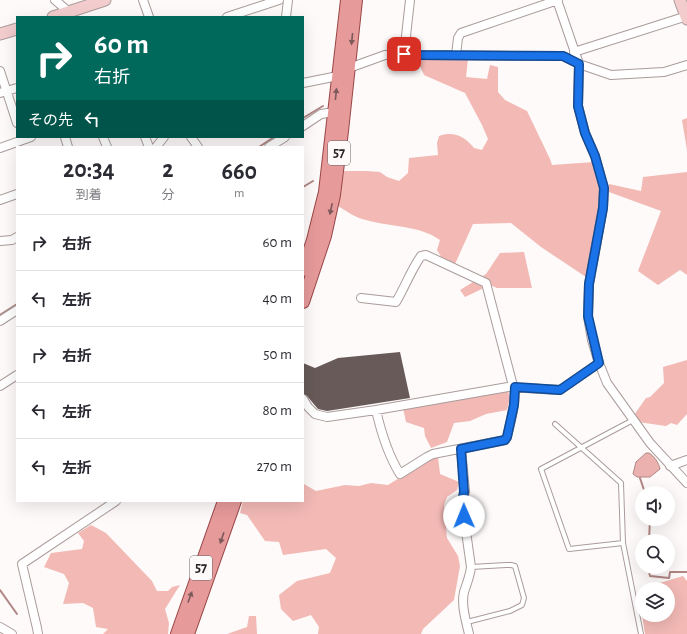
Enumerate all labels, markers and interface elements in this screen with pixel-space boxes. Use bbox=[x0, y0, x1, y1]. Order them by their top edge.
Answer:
text: 60 m bbox=[94, 31, 149, 59]
icon: right bbox=[28, 32, 80, 84]
one-way arrow bbox=[349, 33, 355, 45]
pin bbox=[387, 37, 421, 71]
icon: arrive bbox=[393, 43, 415, 65]
text: 右折 bbox=[94, 69, 130, 87]
one-way arrow bbox=[333, 88, 340, 101]
icon: left bbox=[81, 108, 103, 130]
text: その先 bbox=[28, 113, 73, 128]
road number: 57 bbox=[328, 141, 350, 165]
text: 20:34 bbox=[63, 158, 115, 182]
text: 2 bbox=[162, 158, 174, 182]
text: 660 bbox=[221, 160, 257, 184]
text: m bbox=[234, 187, 244, 200]
text: 到着 bbox=[76, 189, 102, 202]
text: 分 bbox=[161, 189, 175, 202]
one-way arrow bbox=[327, 203, 333, 216]
icon: right bbox=[28, 232, 50, 254]
text: 60 m bbox=[263, 235, 292, 250]
text: 右折 bbox=[62, 237, 92, 252]
icon: left bbox=[28, 288, 50, 310]
text: 40 m bbox=[262, 291, 292, 306]
text: 左折 bbox=[62, 293, 92, 308]
icon: right bbox=[28, 344, 50, 366]
text: 50 m bbox=[263, 347, 292, 362]
text: 右折 bbox=[62, 349, 92, 364]
icon: left bbox=[28, 400, 50, 422]
text: 80 m bbox=[262, 403, 292, 418]
text: 左折 bbox=[62, 405, 92, 420]
icon: left bbox=[28, 456, 50, 478]
text: 270 m bbox=[257, 459, 292, 474]
text: 左折 bbox=[62, 461, 92, 476]
map controls bbox=[635, 486, 675, 622]
button: sound bbox=[635, 486, 675, 526]
position arrow bbox=[443, 495, 485, 537]
one-way arrow bbox=[218, 532, 224, 544]
button: search bbox=[635, 534, 675, 574]
road number: 57 bbox=[190, 556, 212, 580]
button: layers bbox=[635, 582, 675, 622]
one-way arrow bbox=[187, 591, 193, 603]

